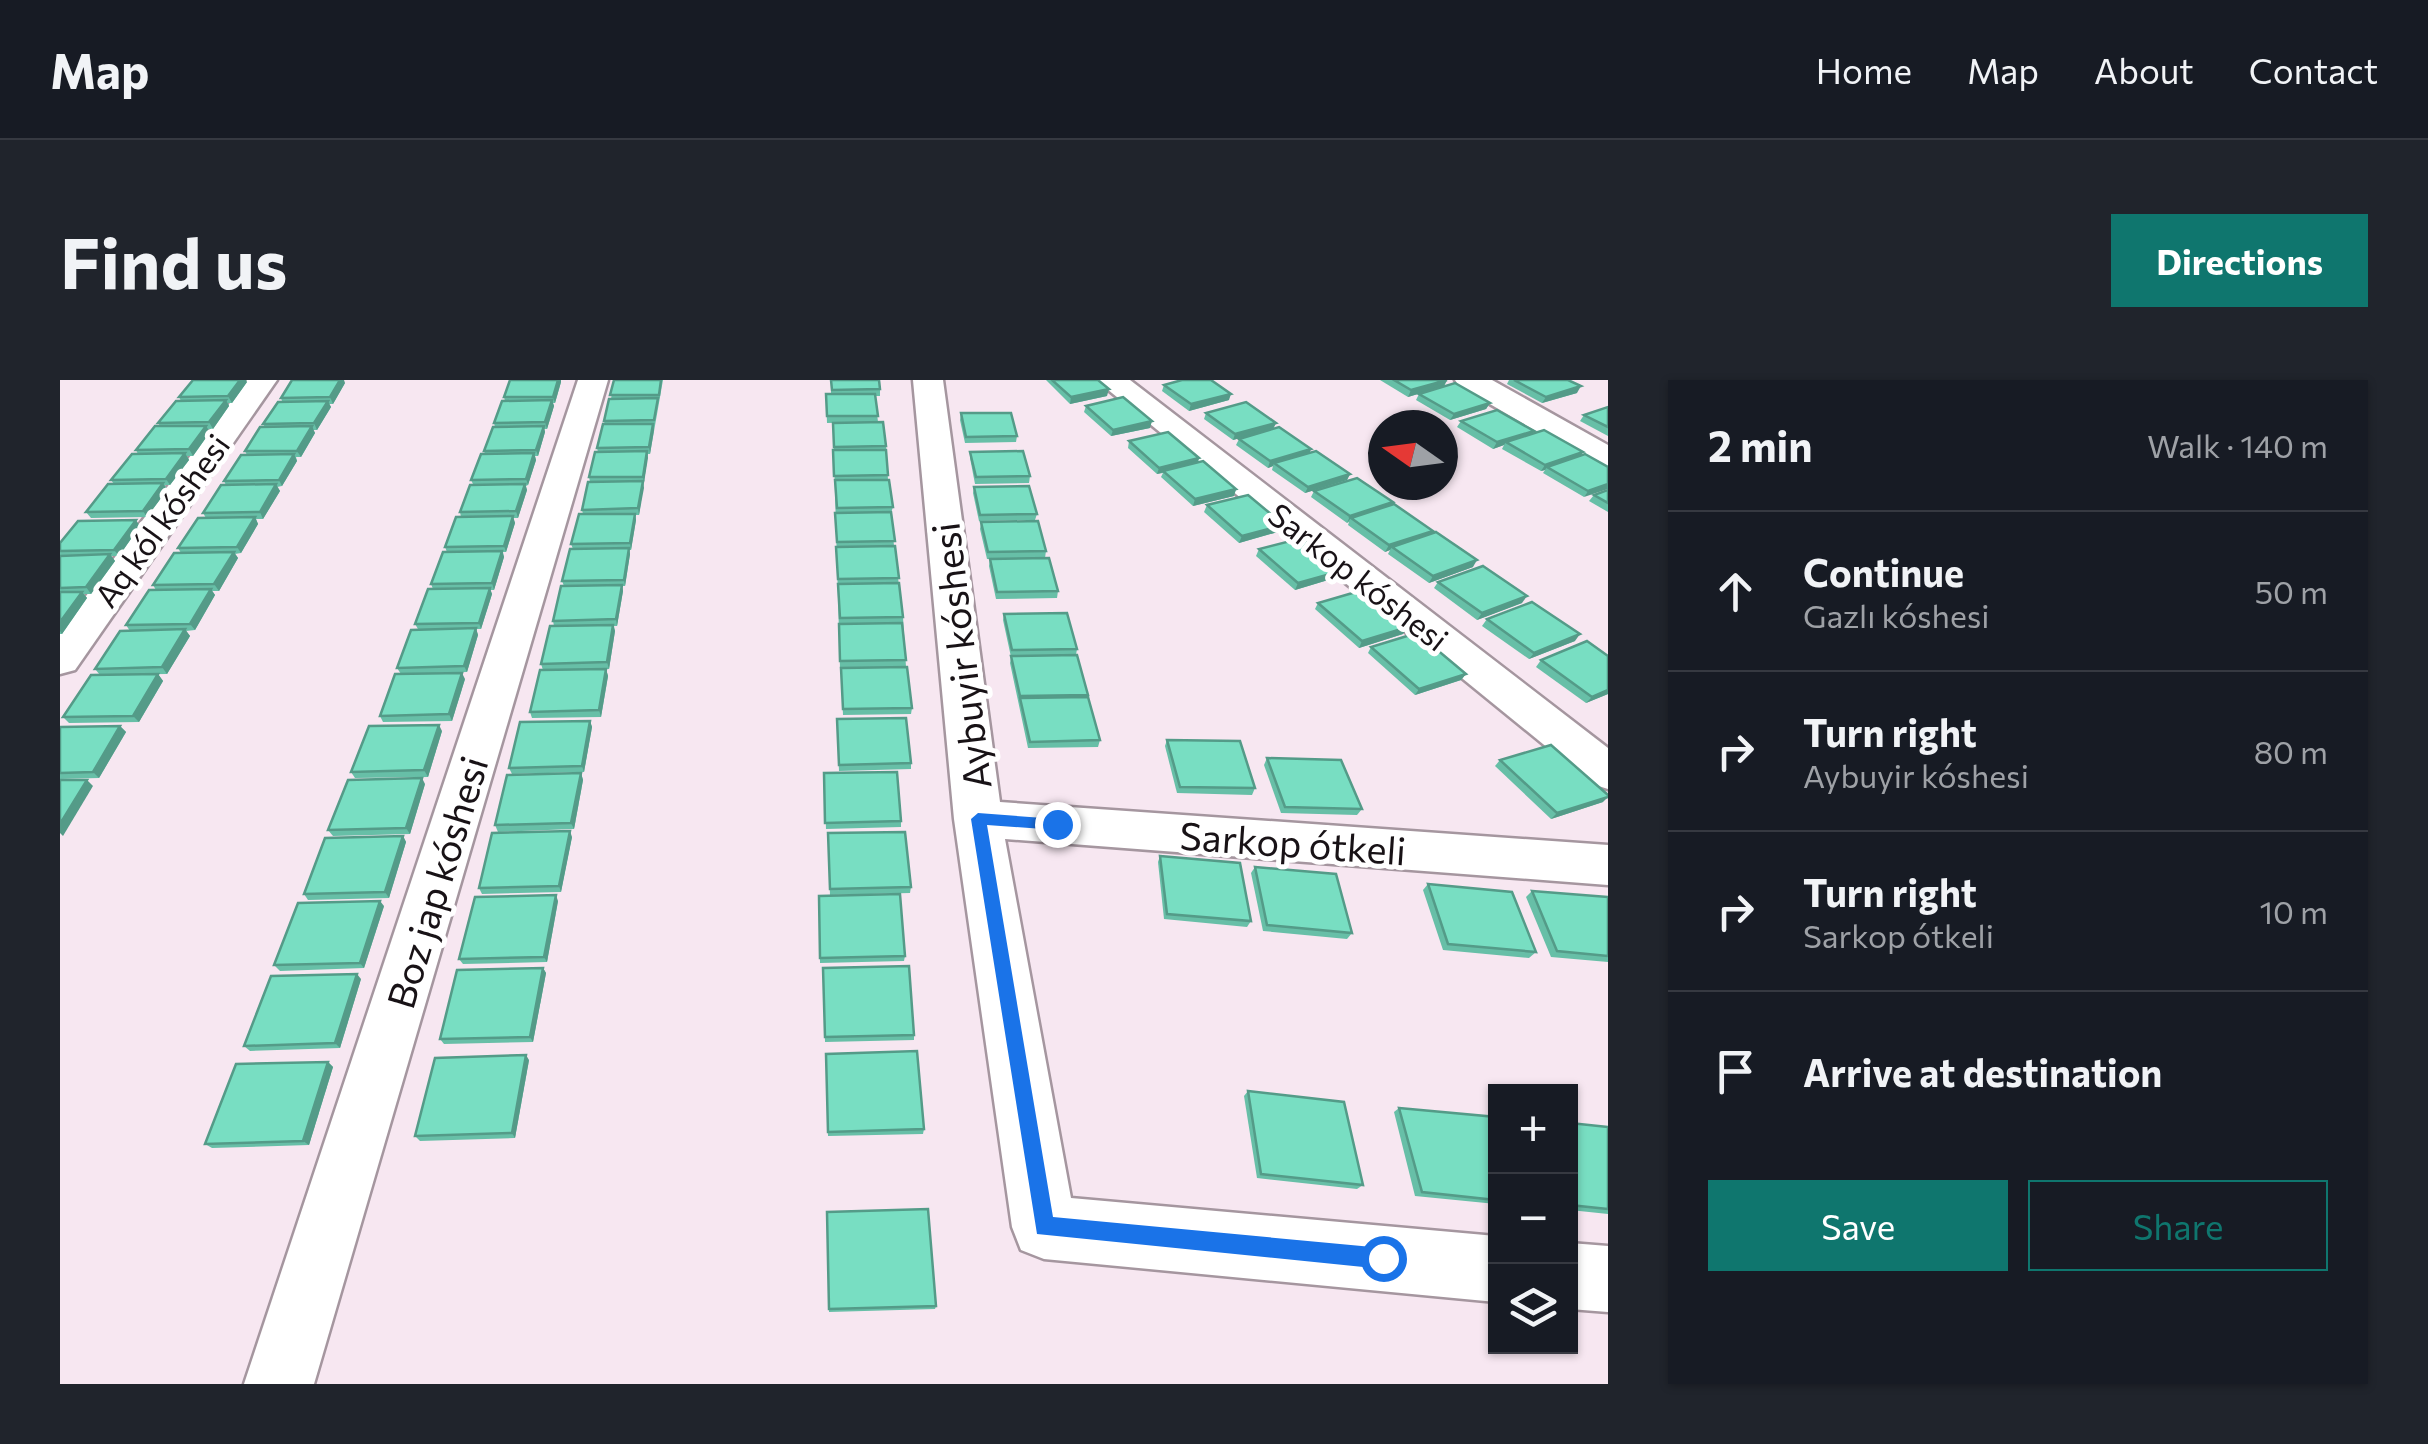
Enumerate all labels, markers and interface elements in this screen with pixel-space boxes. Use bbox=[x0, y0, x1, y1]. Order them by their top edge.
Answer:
text: Map bbox=[50, 40, 149, 99]
text: Home bbox=[1816, 48, 1912, 91]
text: Map bbox=[1967, 48, 2039, 91]
text: About bbox=[2094, 48, 2194, 91]
text: Contact bbox=[2249, 48, 2378, 91]
button: Directions bbox=[2111, 214, 2368, 307]
text: Find us bbox=[60, 218, 287, 303]
north arrow bbox=[1368, 410, 1458, 500]
text: 2 min bbox=[1708, 419, 1813, 471]
text: Walk · 140 m bbox=[2147, 425, 2328, 465]
street label: Aq kól kóshesi bbox=[85, 426, 237, 614]
street label: Sarkop kóshesi bbox=[1261, 493, 1457, 659]
street label: Aybuyir kóshesi bbox=[920, 520, 1000, 792]
text: Continue bbox=[1803, 548, 1964, 595]
icon: ahead bbox=[1708, 564, 1763, 619]
text: 50 m bbox=[2255, 571, 2328, 611]
text: Gazlı kóshesi bbox=[1803, 595, 1990, 635]
text: Turn right bbox=[1803, 708, 1977, 755]
icon: right bbox=[1708, 724, 1763, 779]
text: 80 m bbox=[2254, 731, 2328, 771]
street label: Boz jap kóshesi bbox=[375, 750, 497, 1014]
text: Aybuyir kóshesi bbox=[1803, 755, 2029, 795]
route end bbox=[1035, 802, 1081, 848]
street label: Sarkop ótkeli bbox=[1178, 811, 1408, 873]
text: Turn right bbox=[1803, 868, 1977, 915]
icon: right bbox=[1708, 884, 1763, 939]
text: 10 m bbox=[2259, 891, 2328, 931]
text: Sarkop ótkeli bbox=[1803, 915, 1994, 955]
icon: arrive bbox=[1708, 1044, 1763, 1099]
text: Arrive at destination bbox=[1803, 1048, 2162, 1095]
map controls bbox=[1488, 1084, 1578, 1354]
button: + bbox=[1488, 1084, 1578, 1174]
button: − bbox=[1488, 1174, 1578, 1264]
button: Save bbox=[1708, 1180, 2008, 1271]
button: Share bbox=[2028, 1180, 2328, 1271]
route start bbox=[1361, 1236, 1407, 1282]
button: layers bbox=[1488, 1264, 1578, 1354]

